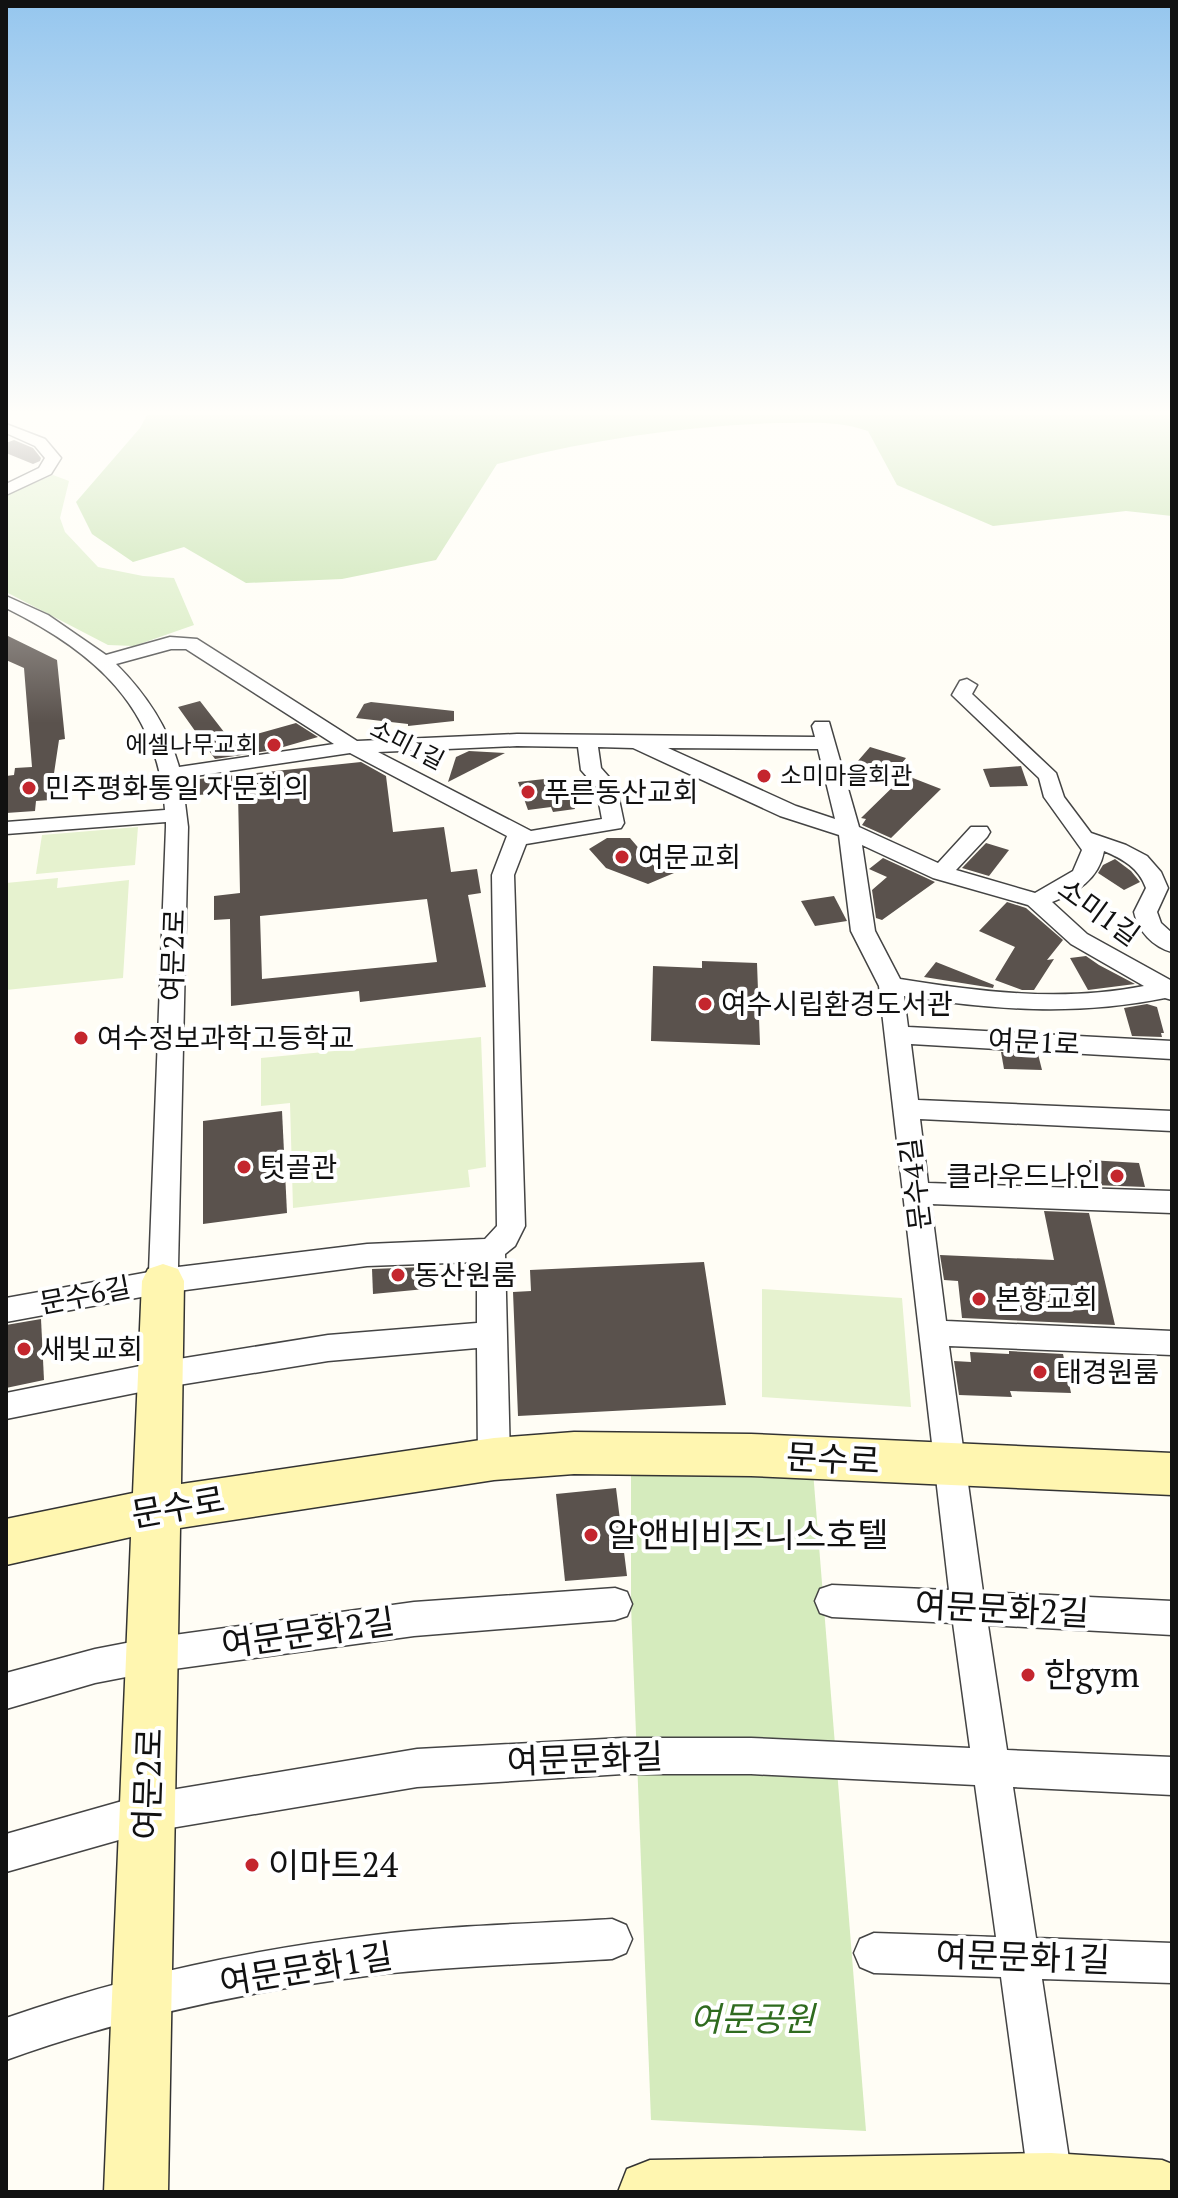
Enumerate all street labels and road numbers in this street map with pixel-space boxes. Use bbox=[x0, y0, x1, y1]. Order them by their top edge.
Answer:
street label: 소미1길 bbox=[365, 712, 450, 776]
street label: 소미1길 bbox=[1051, 870, 1147, 954]
street label: 여문2로 bbox=[152, 908, 193, 1002]
street label: 여문1로 bbox=[987, 1021, 1081, 1062]
street label: 문수4길 bbox=[891, 1136, 938, 1232]
street label: 문수6길 bbox=[36, 1268, 134, 1321]
street label: 문수로 bbox=[785, 1434, 881, 1483]
street label: 문수로 bbox=[128, 1476, 228, 1537]
street label: 여문문화2길 bbox=[914, 1581, 1090, 1636]
street label: 여문문화2길 bbox=[218, 1598, 397, 1667]
street label: 여문2로 bbox=[123, 1727, 172, 1841]
street label: 여문문화길 bbox=[506, 1733, 664, 1784]
street label: 여문문화1길 bbox=[935, 1931, 1111, 1982]
street label: 여문문화1길 bbox=[216, 1933, 396, 2004]

